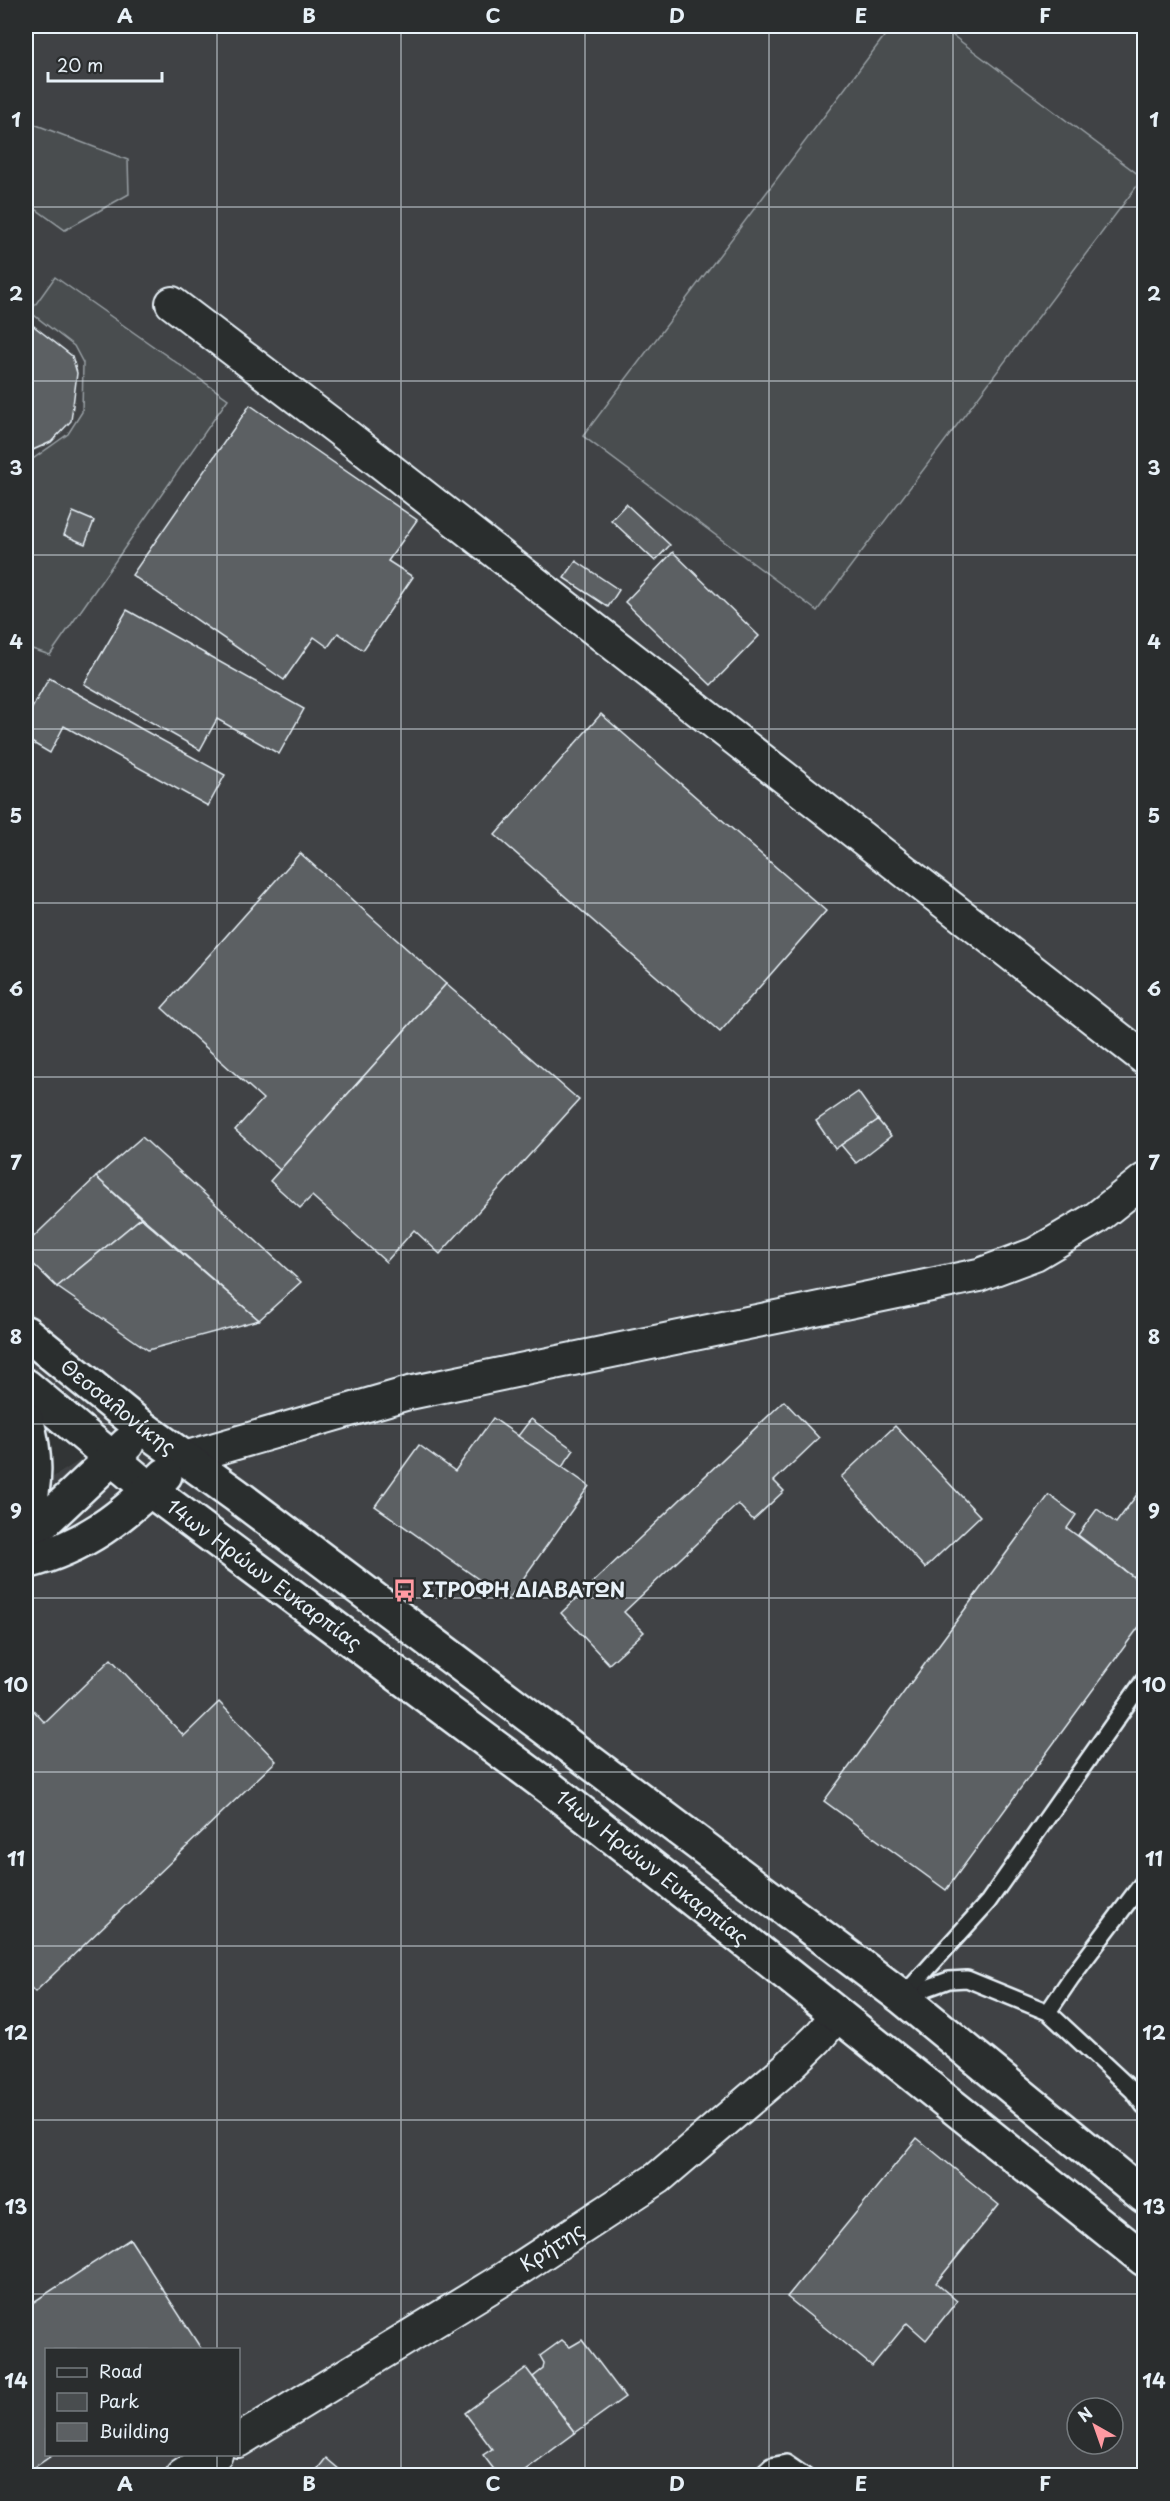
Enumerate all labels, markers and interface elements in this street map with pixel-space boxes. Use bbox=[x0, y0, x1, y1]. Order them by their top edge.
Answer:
text: A bbox=[117, 0, 133, 30]
text: B bbox=[302, 0, 316, 30]
text: C bbox=[485, 0, 501, 30]
text: D bbox=[669, 0, 685, 30]
text: E bbox=[855, 0, 867, 30]
text: F bbox=[1039, 0, 1051, 30]
scale bar bbox=[48, 45, 162, 83]
text: 20 m bbox=[57, 51, 103, 78]
text: 1 bbox=[11, 104, 21, 134]
text: 1 bbox=[1149, 104, 1159, 134]
text: 2 bbox=[9, 278, 23, 308]
text: 2 bbox=[1147, 278, 1161, 308]
text: 3 bbox=[9, 452, 23, 482]
text: 3 bbox=[1147, 452, 1161, 482]
text: 4 bbox=[9, 626, 23, 656]
text: 4 bbox=[1147, 626, 1161, 656]
text: 5 bbox=[10, 800, 22, 830]
text: 5 bbox=[1148, 800, 1160, 830]
text: 6 bbox=[9, 973, 23, 1003]
text: 6 bbox=[1147, 973, 1161, 1003]
text: 7 bbox=[10, 1147, 22, 1177]
text: 7 bbox=[1148, 1147, 1160, 1177]
text: 8 bbox=[10, 1321, 22, 1351]
text: 8 bbox=[1148, 1321, 1160, 1351]
street label: Θεσσαλονίκης bbox=[54, 1351, 183, 1461]
street label: 14ων Ηρώων Ευκαρπίας bbox=[160, 1491, 369, 1657]
text: 9 bbox=[10, 1495, 22, 1525]
text: 9 bbox=[1148, 1495, 1160, 1525]
place label: ΣΤΡΟΦΗ ΔΙΑΒΑΤΩΝ bbox=[422, 1574, 625, 1604]
bus stop icon: ΣΤΡΟΦΗ ΔΙΑΒΑΤΩΝ bbox=[391, 1577, 417, 1603]
text: 10 bbox=[4, 1669, 28, 1699]
text: 10 bbox=[1142, 1669, 1166, 1699]
street label: 14ων Ηρώων Ευκαρπίας bbox=[550, 1782, 755, 1952]
text: 11 bbox=[7, 1843, 25, 1873]
text: 11 bbox=[1145, 1843, 1163, 1873]
text: 12 bbox=[4, 2017, 28, 2047]
text: 12 bbox=[1142, 2017, 1166, 2047]
text: 13 bbox=[5, 2191, 27, 2221]
text: 13 bbox=[1143, 2191, 1165, 2221]
street label: Κρήτης bbox=[513, 2214, 590, 2279]
legend bbox=[45, 2348, 240, 2456]
text: Road bbox=[99, 2357, 143, 2384]
text: 14 bbox=[4, 2365, 28, 2395]
text: 14 bbox=[1142, 2365, 1166, 2395]
text: Park bbox=[99, 2387, 139, 2414]
north arrow bbox=[1065, 2396, 1125, 2456]
text: N bbox=[1072, 2400, 1097, 2427]
text: Building bbox=[99, 2417, 169, 2444]
text: A bbox=[117, 2468, 133, 2498]
text: B bbox=[302, 2468, 316, 2498]
text: C bbox=[485, 2468, 501, 2498]
text: D bbox=[669, 2468, 685, 2498]
text: E bbox=[855, 2468, 867, 2498]
text: F bbox=[1039, 2468, 1051, 2498]

